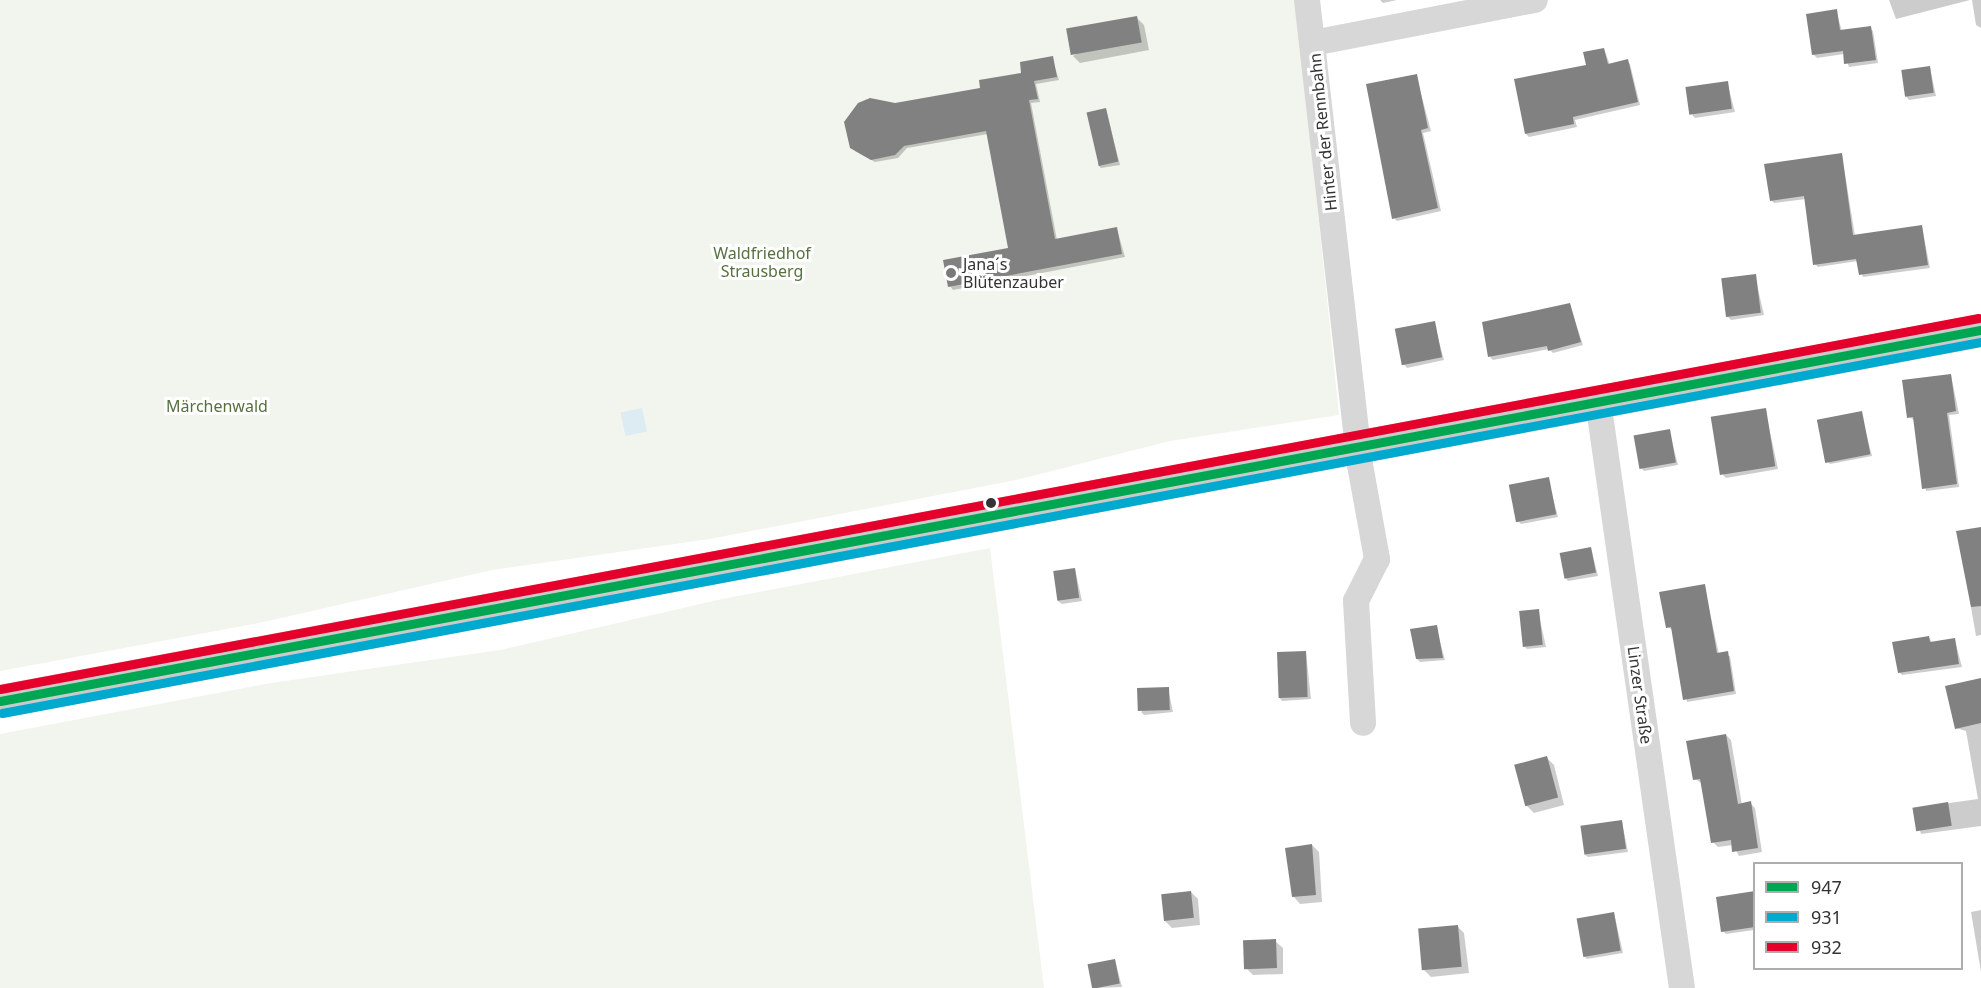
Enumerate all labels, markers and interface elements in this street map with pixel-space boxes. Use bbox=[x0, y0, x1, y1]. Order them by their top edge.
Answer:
street label: Hinter der Rennbahn bbox=[1305, 52, 1341, 212]
park label: Waldfriedhof Strausberg bbox=[713, 243, 811, 281]
place label: Jana´s Blütenzauber bbox=[963, 254, 1064, 292]
marker: Jana´s Blütenzauber bbox=[944, 266, 958, 280]
park label: Märchenwald bbox=[166, 396, 268, 416]
unlabelled marker bbox=[985, 497, 997, 509]
street label: Linzer Straße bbox=[1624, 645, 1656, 745]
legend bbox=[1753, 862, 1963, 970]
text: 947 bbox=[1811, 875, 1842, 899]
text: 931 bbox=[1811, 905, 1842, 929]
text: 932 bbox=[1811, 935, 1842, 959]

